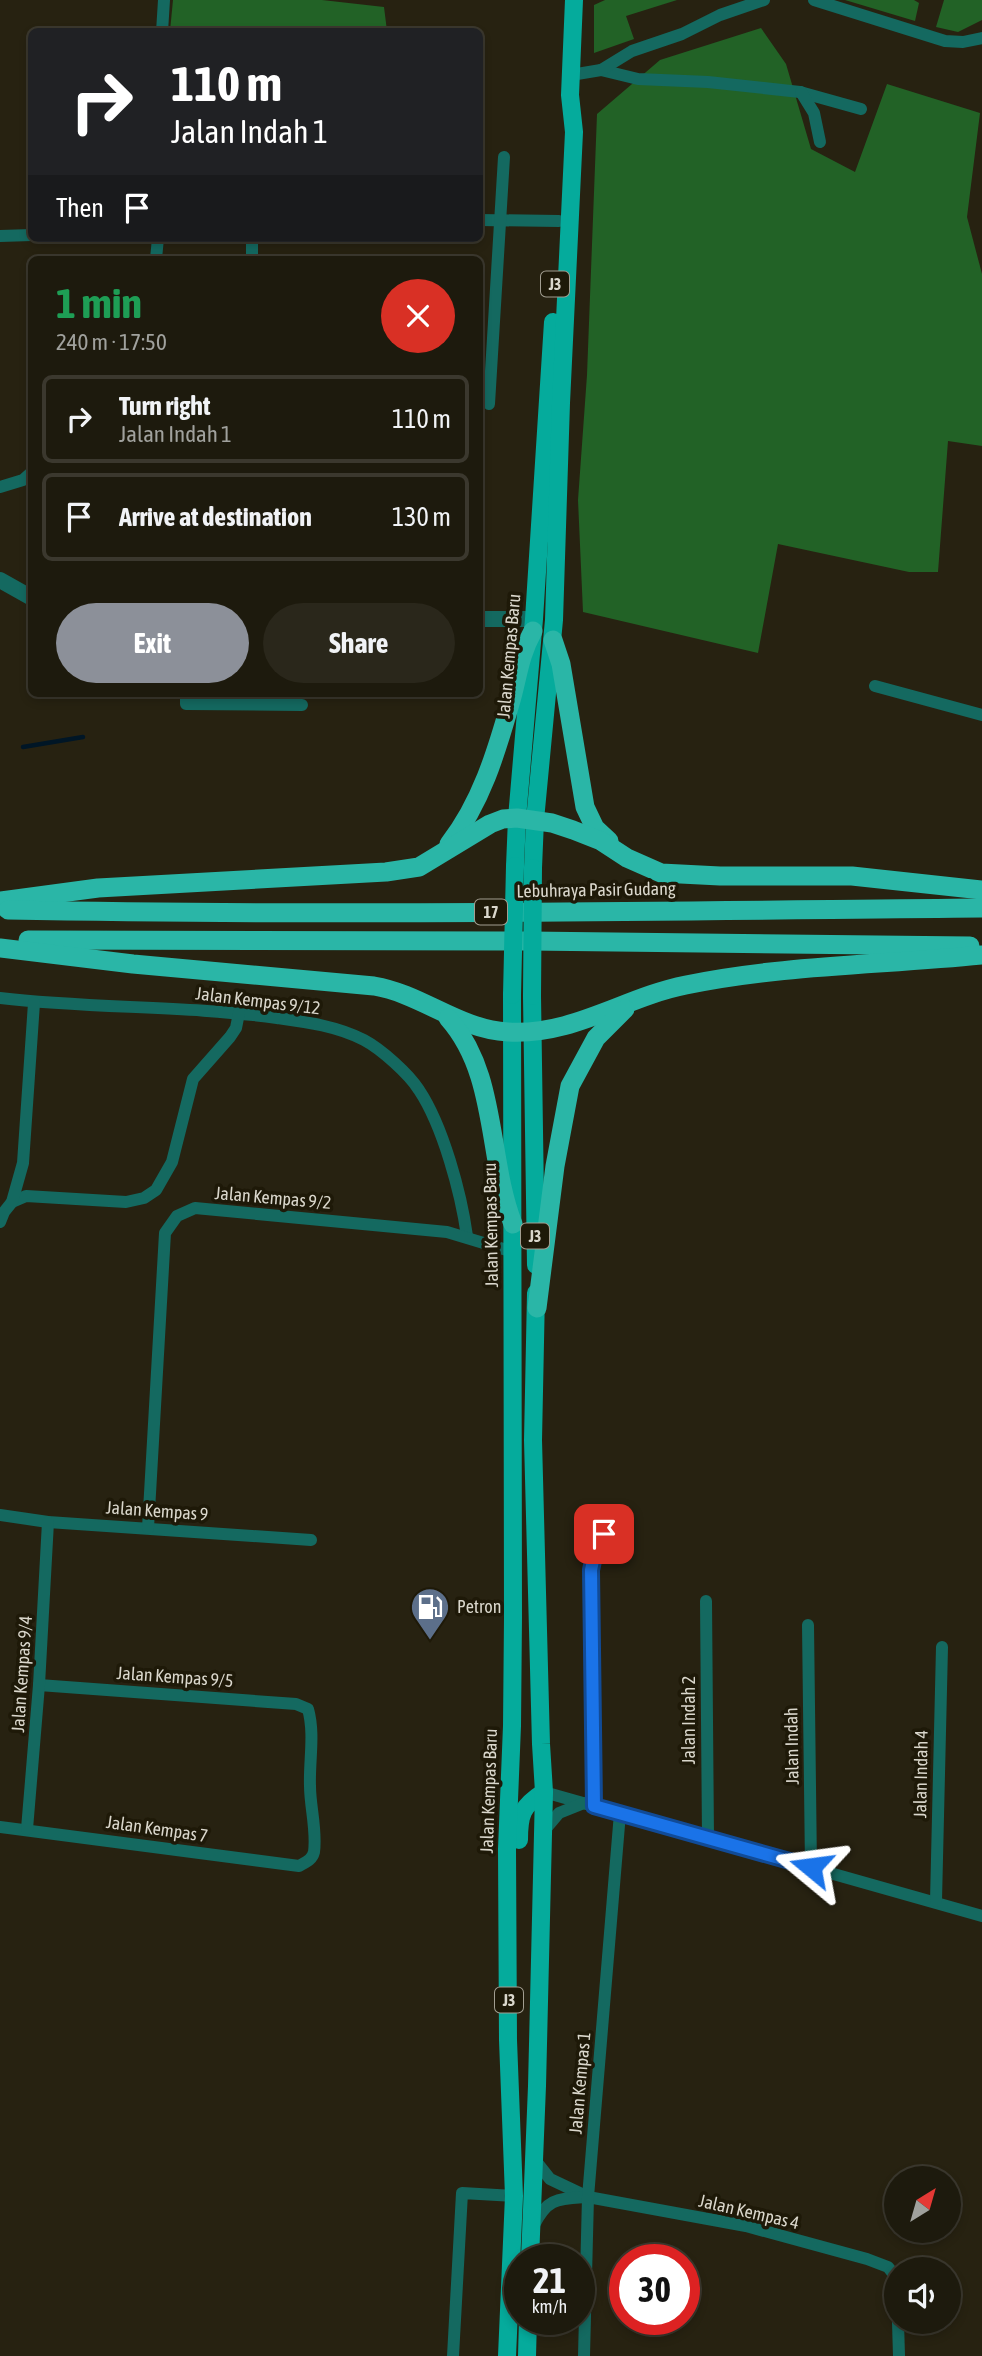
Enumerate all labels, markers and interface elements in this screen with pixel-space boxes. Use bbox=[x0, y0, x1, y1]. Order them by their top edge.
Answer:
text: 110 m bbox=[171, 55, 282, 111]
icon: right bbox=[56, 56, 147, 147]
text: Jalan Indah 1 bbox=[171, 113, 328, 150]
icon: arrive bbox=[118, 189, 156, 227]
text: Then bbox=[56, 193, 104, 223]
road number: J3 bbox=[541, 272, 569, 296]
text: 1 min bbox=[56, 279, 142, 327]
button: close bbox=[381, 279, 455, 353]
text: 240 m · 17:50 bbox=[56, 329, 167, 355]
text: Turn right bbox=[119, 391, 210, 421]
icon: right bbox=[60, 400, 98, 438]
text: 110 m bbox=[392, 404, 451, 434]
text: Jalan Indah 1 bbox=[119, 421, 232, 447]
icon: arrive bbox=[60, 498, 98, 536]
text: Arrive at destination bbox=[119, 502, 312, 532]
text: 130 m bbox=[392, 502, 451, 532]
street label: Jalan Kempas Baru bbox=[493, 593, 524, 719]
button: Exit bbox=[56, 603, 249, 683]
button: Share bbox=[263, 603, 455, 683]
street label: Lebuhraya Pasir Gudang bbox=[516, 878, 676, 901]
road number: 17 bbox=[475, 900, 507, 924]
street label: Jalan Kempas 9/12 bbox=[195, 982, 321, 1019]
street label: Jalan Kempas Baru bbox=[479, 1162, 502, 1288]
street label: Jalan Kempas 9/2 bbox=[214, 1182, 332, 1213]
road number: J3 bbox=[521, 1224, 549, 1248]
street label: Jalan Kempas 9 bbox=[105, 1496, 209, 1525]
pin bbox=[574, 1504, 634, 1564]
icon: arrive bbox=[585, 1515, 623, 1553]
fuel station icon: Petron bbox=[409, 1586, 451, 1641]
place label: Petron bbox=[457, 1596, 502, 1617]
street label: Jalan Kempas 9/4 bbox=[7, 1615, 36, 1733]
street label: Jalan Kempas 9/5 bbox=[116, 1662, 234, 1691]
street label: Jalan Indah 2 bbox=[678, 1676, 699, 1764]
street label: Jalan Indah bbox=[780, 1707, 803, 1785]
street label: Jalan Kempas Baru bbox=[476, 1728, 501, 1854]
street label: Jalan Indah 4 bbox=[909, 1730, 932, 1818]
street label: Jalan Kempas 7 bbox=[105, 1811, 209, 1846]
position arrow bbox=[774, 1830, 848, 1904]
road number: J3 bbox=[495, 1988, 523, 2012]
street label: Jalan Kempas 1 bbox=[565, 2031, 594, 2135]
north arrow bbox=[884, 2166, 961, 2244]
map controls bbox=[884, 2166, 961, 2334]
street label: Jalan Kempas 4 bbox=[697, 2190, 801, 2233]
speed limit sign: 30 bbox=[609, 2244, 700, 2335]
button: sound bbox=[884, 2257, 961, 2334]
text: 21 bbox=[533, 2260, 566, 2300]
text: km/h bbox=[532, 2296, 567, 2317]

